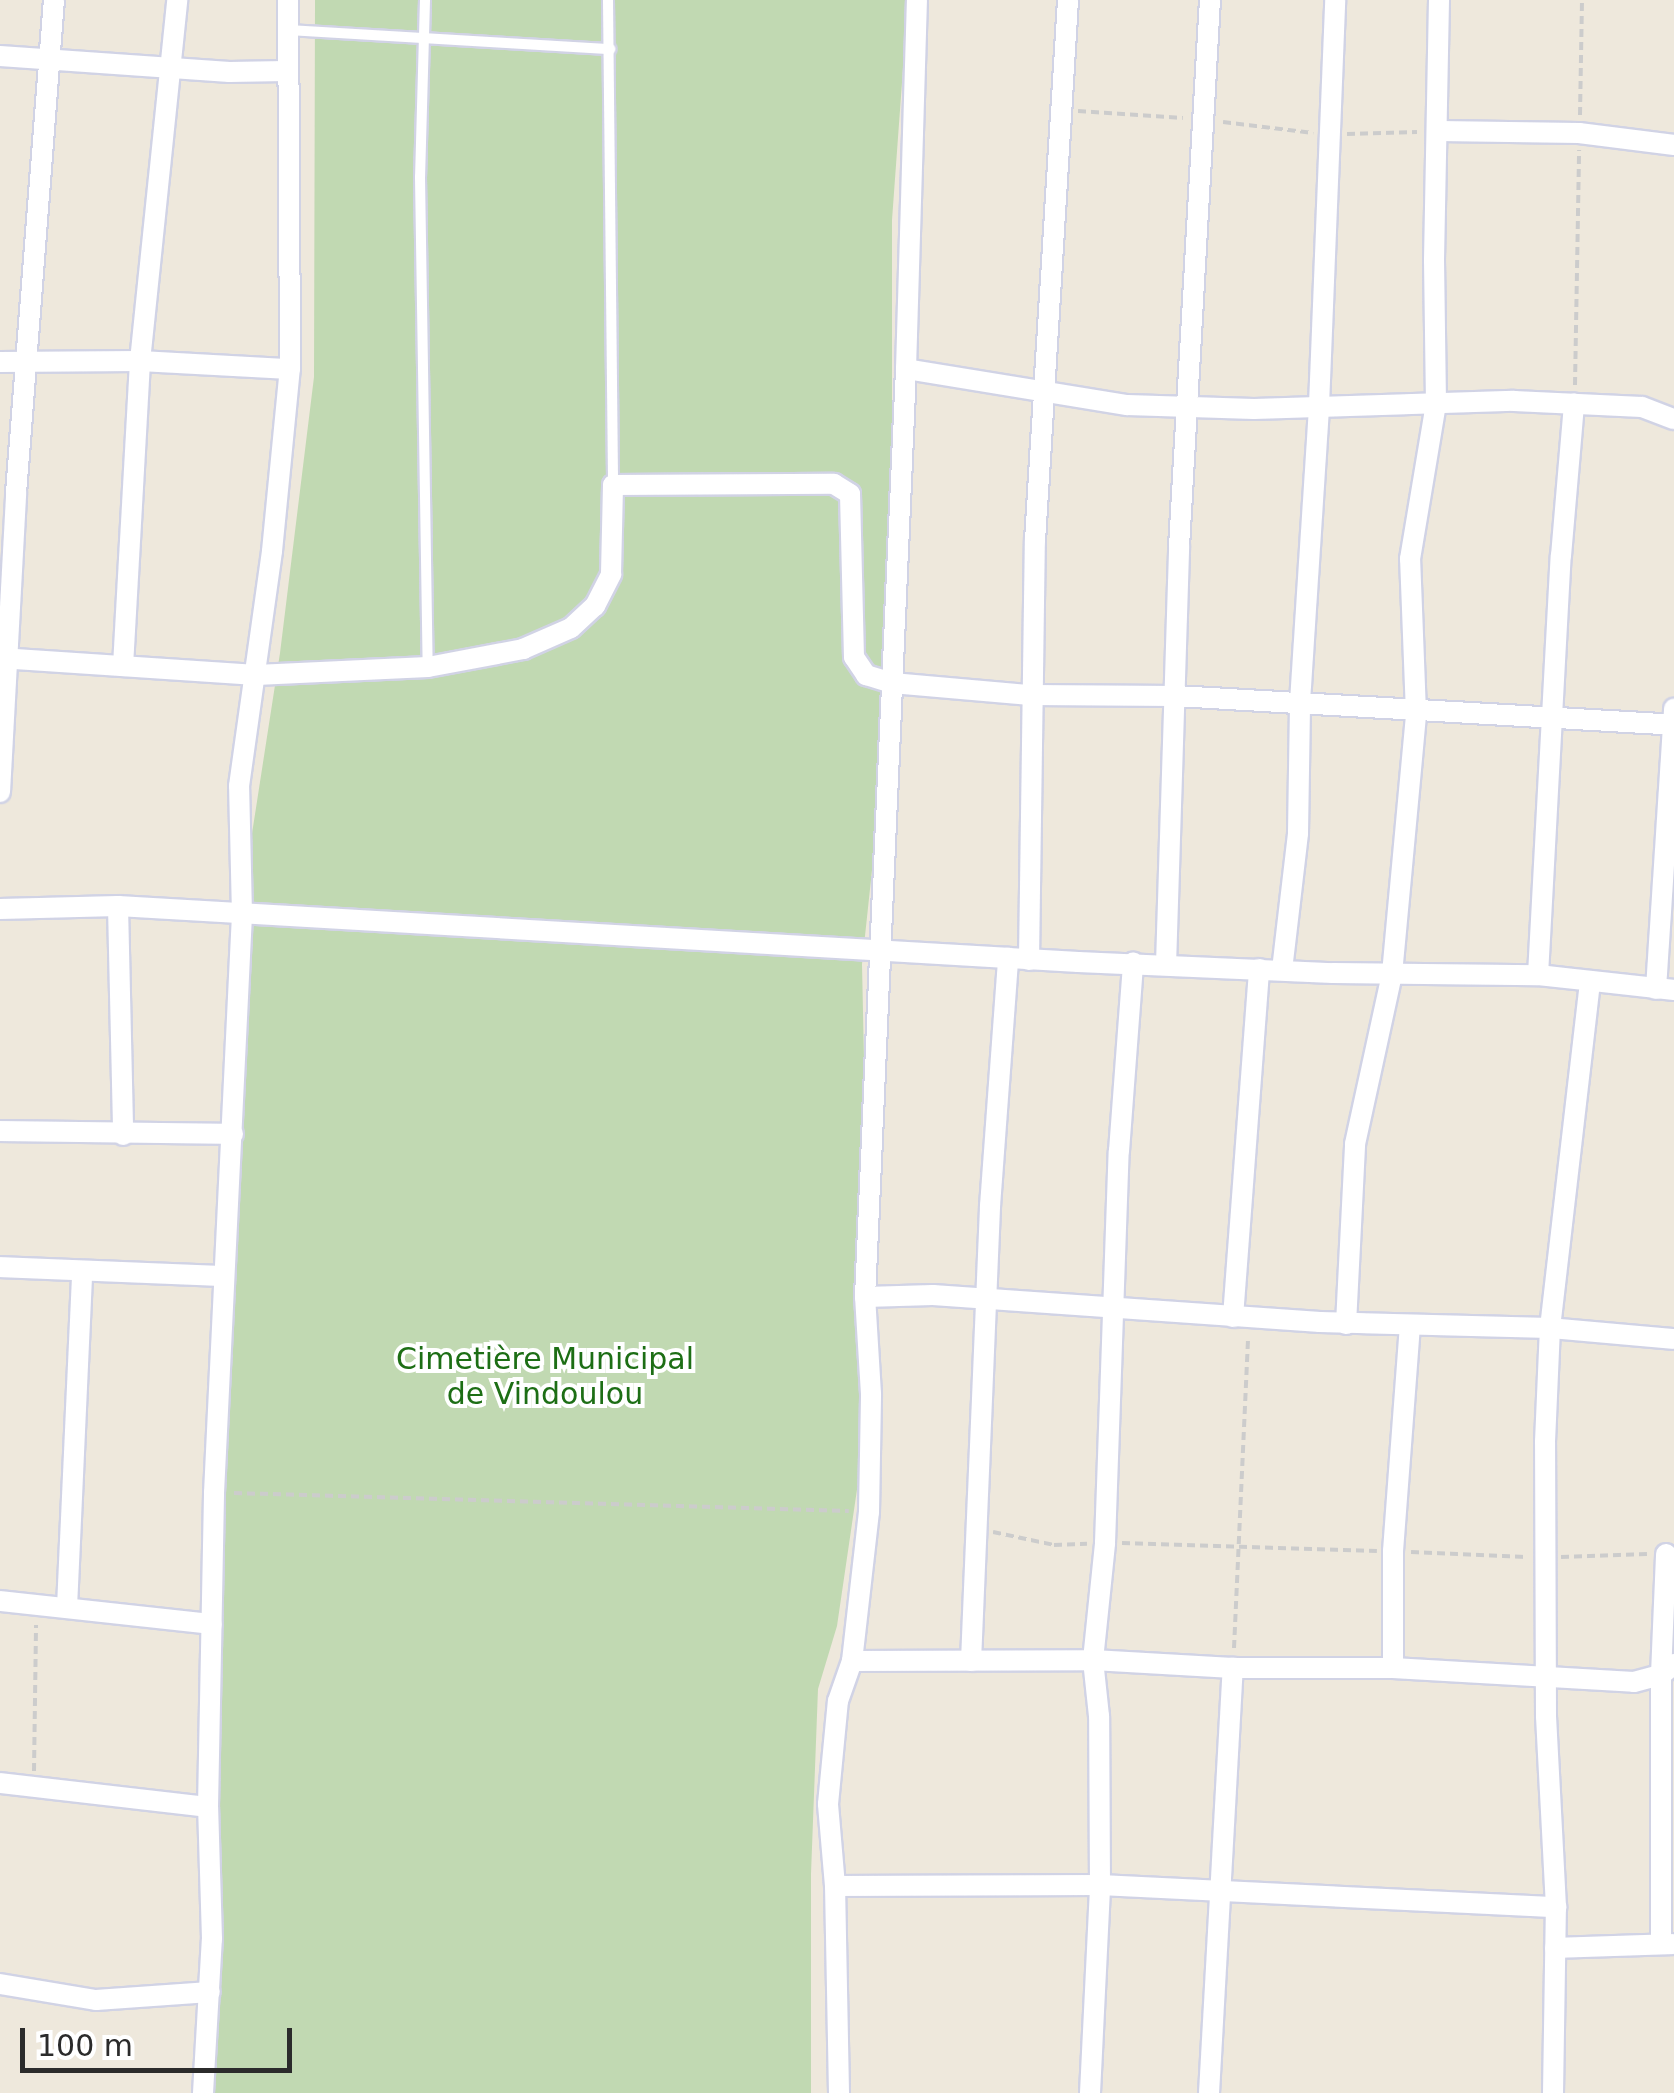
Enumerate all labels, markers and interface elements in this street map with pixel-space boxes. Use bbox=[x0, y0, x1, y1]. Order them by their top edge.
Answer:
park label: Cimetière Municipal de Vindoulou bbox=[396, 1341, 694, 1412]
scale bar bbox=[25, 2008, 298, 2070]
text: 100 m bbox=[37, 2028, 133, 2063]

